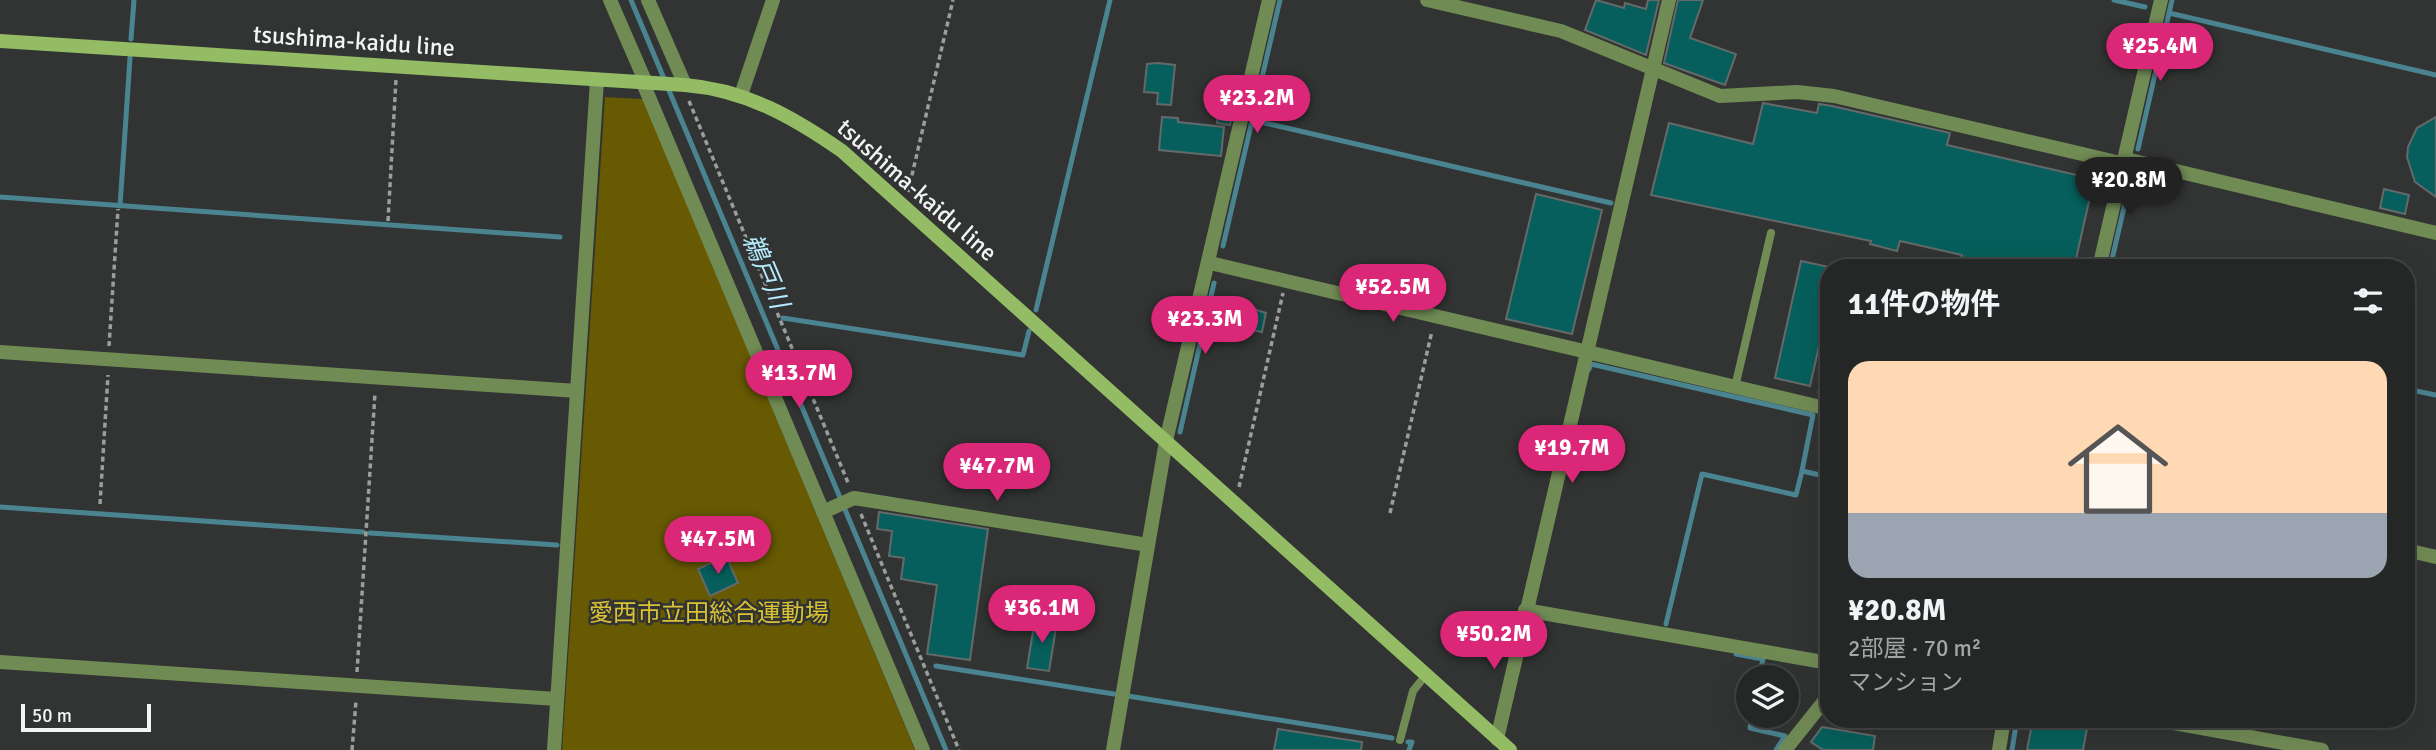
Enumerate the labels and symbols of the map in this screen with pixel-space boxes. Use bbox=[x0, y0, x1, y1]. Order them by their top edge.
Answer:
street label: tsushima-kaidu line bbox=[252, 19, 456, 63]
pin: ¥25.4M bbox=[2103, 24, 2217, 83]
pin: ¥23.2M bbox=[1200, 76, 1314, 135]
street label: tsushima-kaidu line bbox=[831, 112, 1003, 268]
pin: ¥20.8M bbox=[2072, 158, 2186, 217]
water label: 鵜戸川 bbox=[735, 229, 796, 316]
pin: ¥52.5M bbox=[1336, 264, 1450, 324]
pin: ¥23.3M bbox=[1148, 296, 1262, 356]
pin: ¥13.7M bbox=[742, 350, 856, 410]
pin: ¥19.7M bbox=[1515, 426, 1629, 485]
pin: ¥47.7M bbox=[940, 444, 1054, 503]
pin: ¥47.5M bbox=[661, 516, 775, 576]
pin: ¥36.1M bbox=[985, 586, 1099, 645]
park label: 愛西市立田総合運動場 bbox=[589, 598, 829, 628]
pin: ¥50.2M bbox=[1437, 612, 1551, 671]
scale bar bbox=[21, 701, 150, 733]

